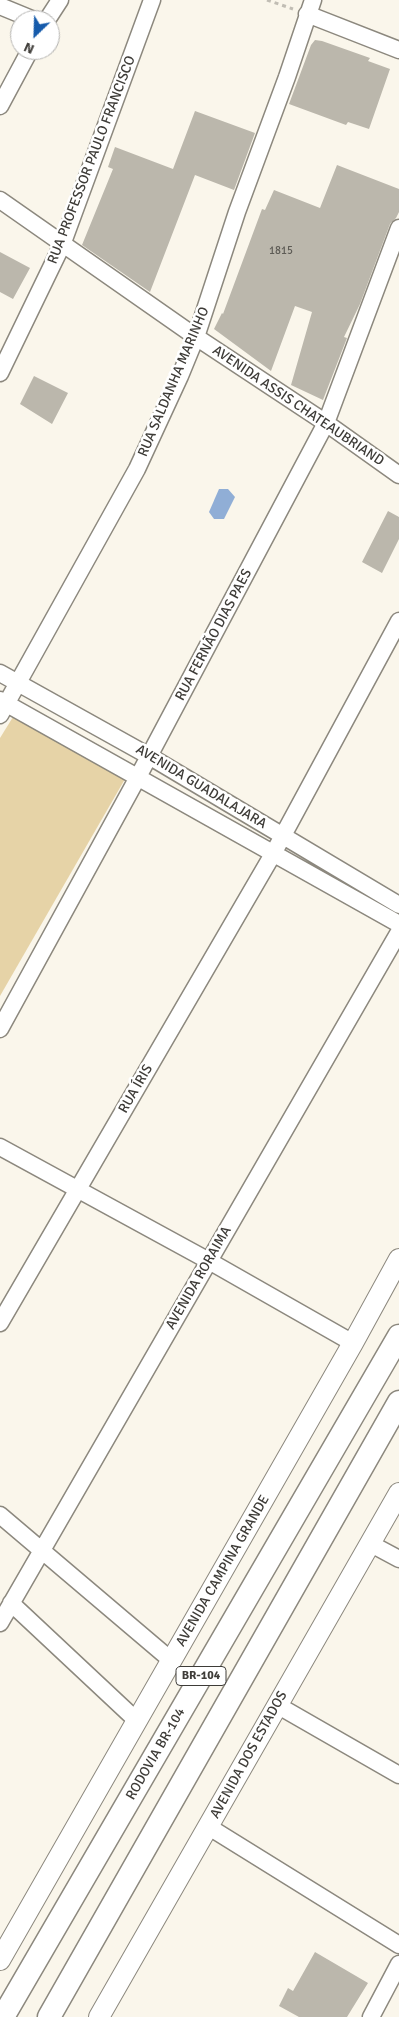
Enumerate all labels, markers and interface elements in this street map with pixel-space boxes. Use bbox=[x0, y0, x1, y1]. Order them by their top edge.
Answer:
north arrow bbox=[10, 10, 60, 60]
text: N bbox=[21, 38, 37, 58]
street label: RUA PROFESSOR PAULO FRANCISCO bbox=[44, 54, 140, 266]
house number: 1815 bbox=[269, 244, 293, 258]
street label: RUA SALDANHA MARINHO bbox=[135, 305, 213, 459]
street label: AVENIDA ASSIS CHATEAUBRIAND bbox=[209, 342, 387, 470]
street label: RUA FERNÃO DIAS PAES bbox=[172, 566, 256, 704]
street label: AVENIDA GUADALAJARA bbox=[133, 741, 269, 833]
street label: RUA ÍRIS bbox=[115, 1062, 157, 1116]
street label: AVENIDA RORAIMA bbox=[163, 1223, 235, 1333]
street label: AVENIDA CAMPINA GRANDE bbox=[173, 1492, 273, 1650]
road number: BR-104 bbox=[176, 1666, 226, 1685]
street label: AVENIDA DOS ESTADOS bbox=[207, 1688, 291, 1822]
street label: RODOVIA BR-104 bbox=[123, 1705, 189, 1803]

